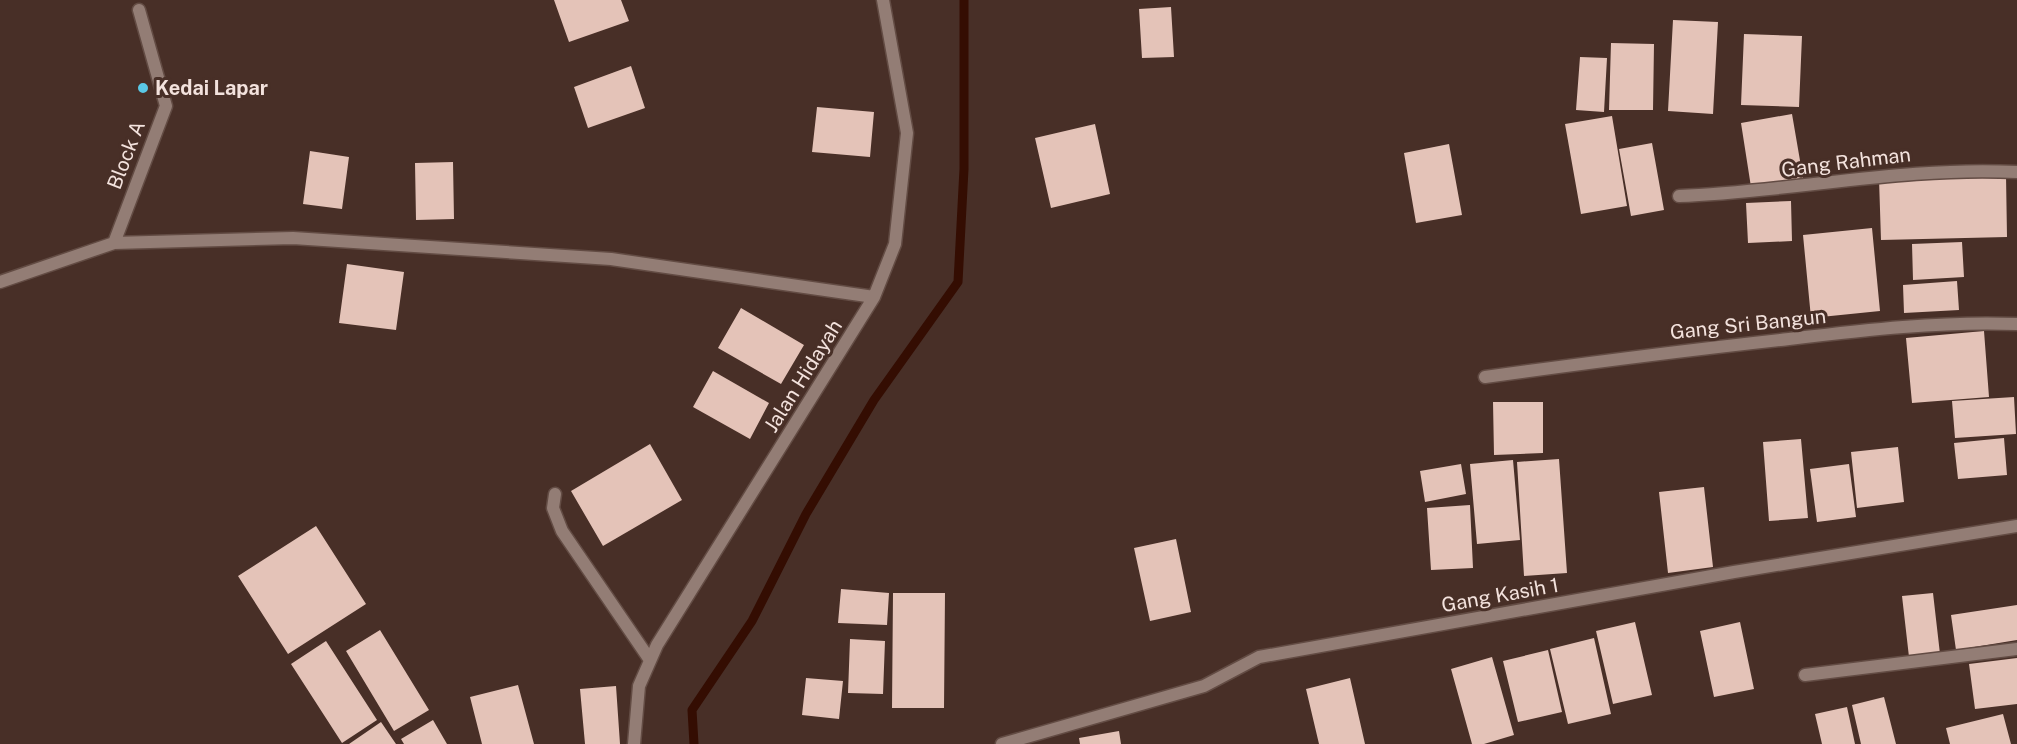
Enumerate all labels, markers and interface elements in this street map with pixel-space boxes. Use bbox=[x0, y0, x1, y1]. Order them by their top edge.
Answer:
place label: Kedai Lapar bbox=[155, 76, 268, 100]
marker: Kedai Lapar bbox=[136, 81, 150, 95]
street label: Block A bbox=[102, 117, 150, 193]
street label: Gang Rahman bbox=[1780, 142, 1912, 182]
street label: Gang Sri Bangun bbox=[1669, 304, 1827, 344]
street label: Jalan Hidayah bbox=[759, 315, 847, 437]
street label: Gang Kasih 1 bbox=[1439, 573, 1561, 617]

